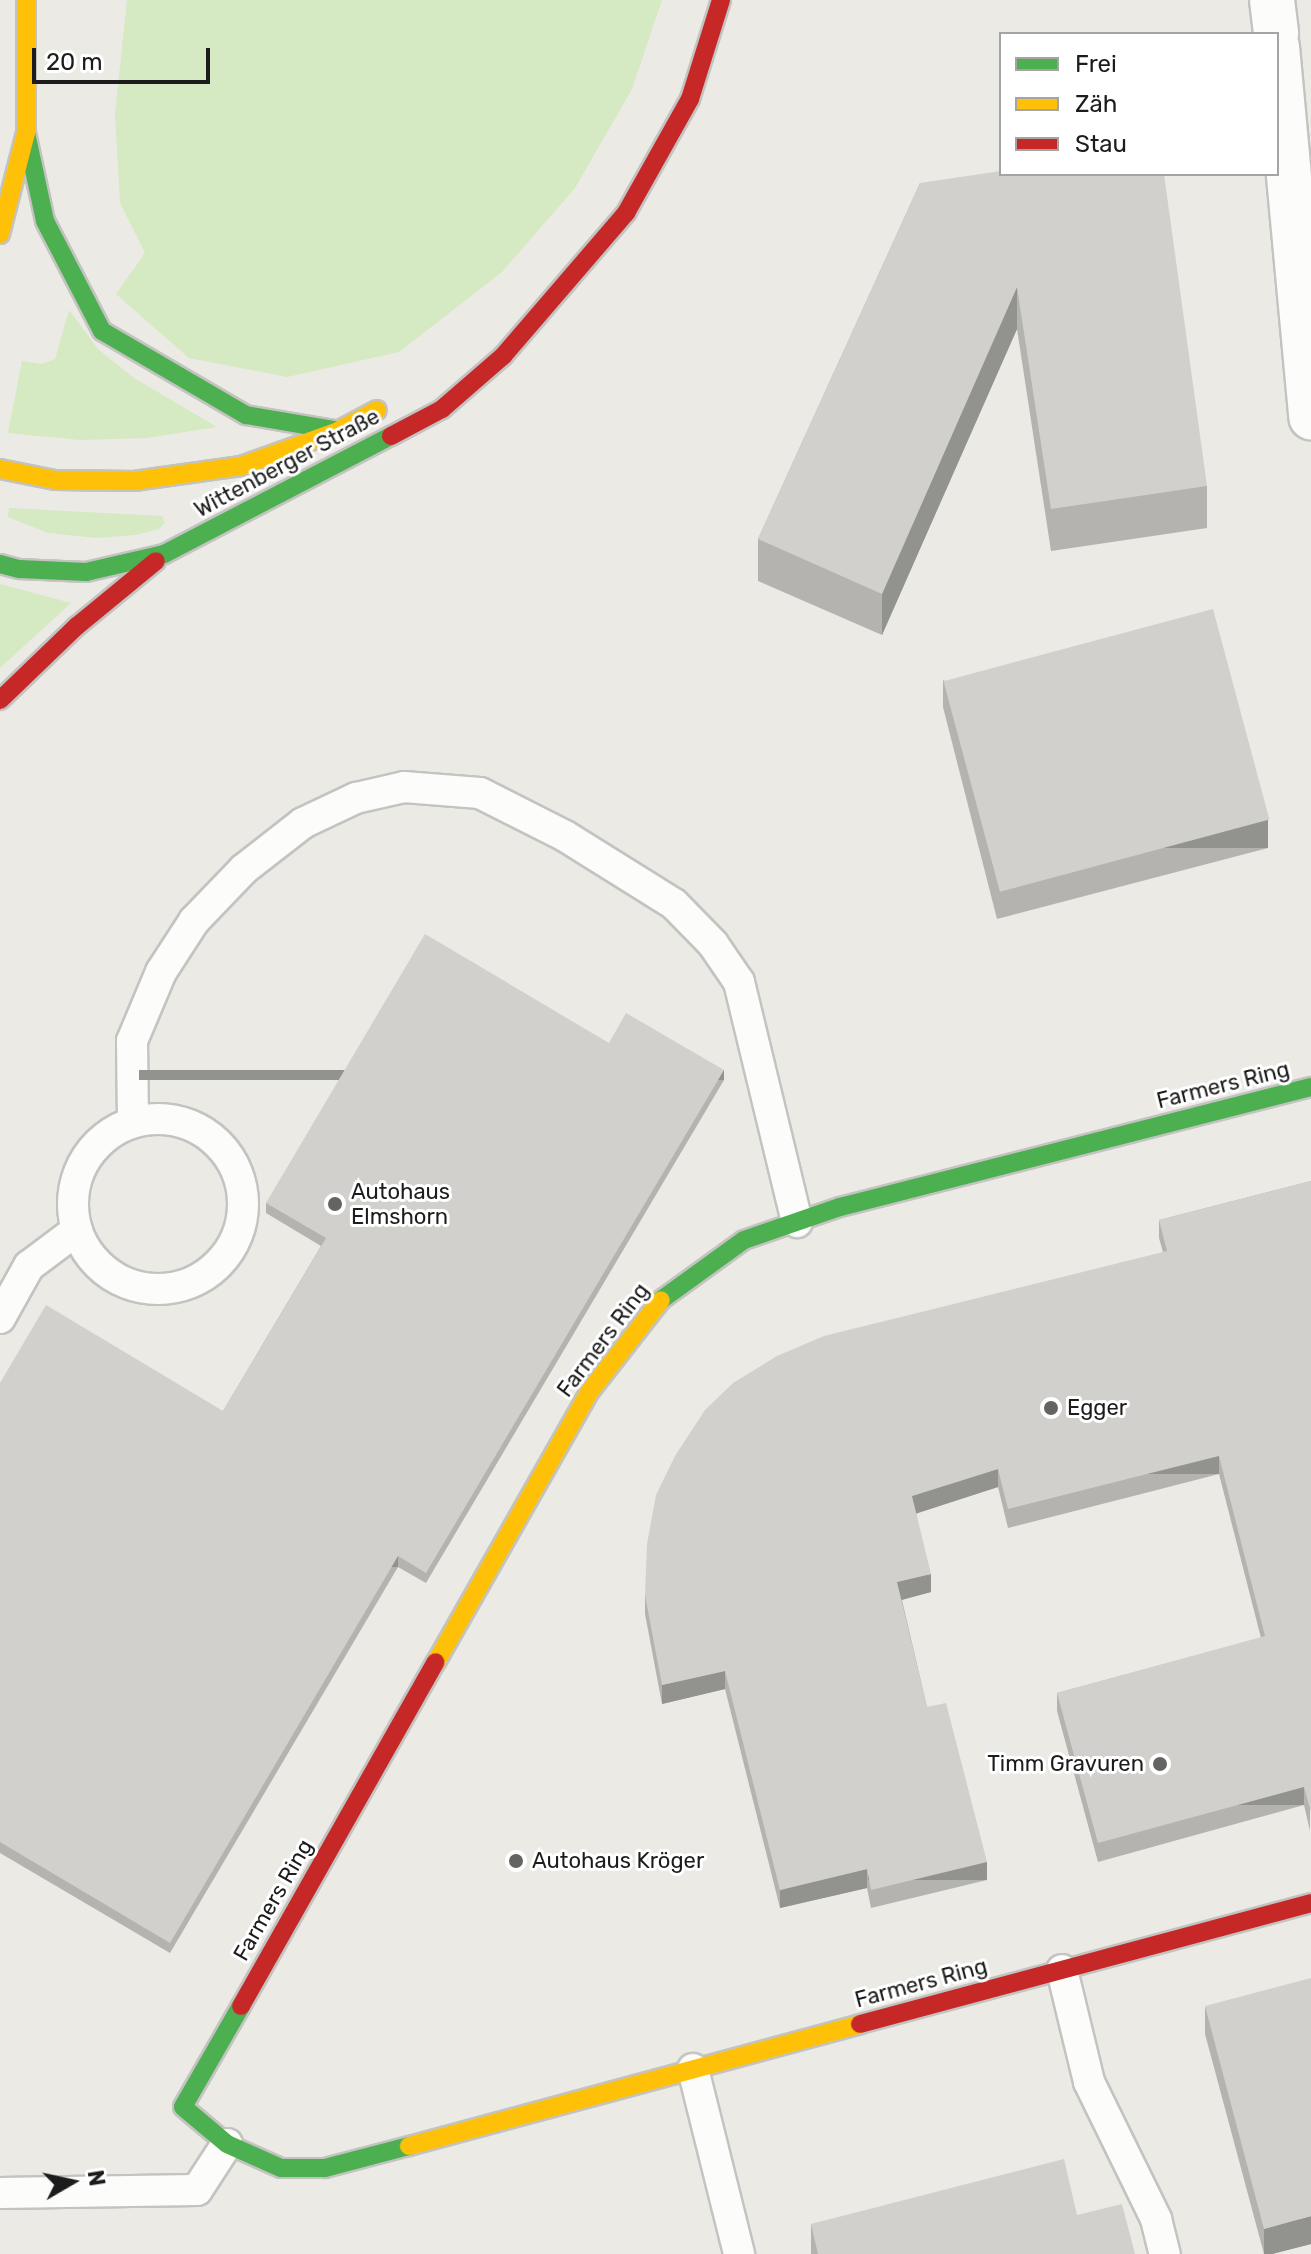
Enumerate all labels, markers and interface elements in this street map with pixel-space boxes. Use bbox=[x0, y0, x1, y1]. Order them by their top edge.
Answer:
scale bar bbox=[36, 32, 214, 82]
legend bbox=[999, 32, 1279, 176]
text: 20 m bbox=[46, 48, 103, 76]
text: Frei bbox=[1075, 50, 1117, 78]
text: Zäh bbox=[1075, 90, 1117, 118]
text: Stau bbox=[1075, 130, 1127, 158]
street label: Wittenberger Straße bbox=[190, 403, 384, 523]
street label: Farmers Ring bbox=[1154, 1056, 1292, 1114]
place label: Autohaus Elmshorn bbox=[351, 1178, 450, 1230]
marker: Autohaus Elmshorn bbox=[326, 1195, 344, 1213]
street label: Farmers Ring bbox=[552, 1278, 654, 1402]
place label: Egger bbox=[1067, 1395, 1127, 1421]
marker: Egger bbox=[1042, 1399, 1060, 1417]
place label: Timm Gravuren bbox=[987, 1751, 1144, 1777]
marker: Timm Gravuren bbox=[1151, 1755, 1169, 1773]
street label: Farmers Ring bbox=[228, 1835, 318, 1965]
place label: Autohaus Kröger bbox=[532, 1848, 704, 1874]
marker: Autohaus Kröger bbox=[507, 1852, 525, 1870]
street label: Farmers Ring bbox=[852, 1953, 990, 2013]
north arrow bbox=[32, 2142, 112, 2222]
text: N bbox=[82, 2168, 111, 2188]

